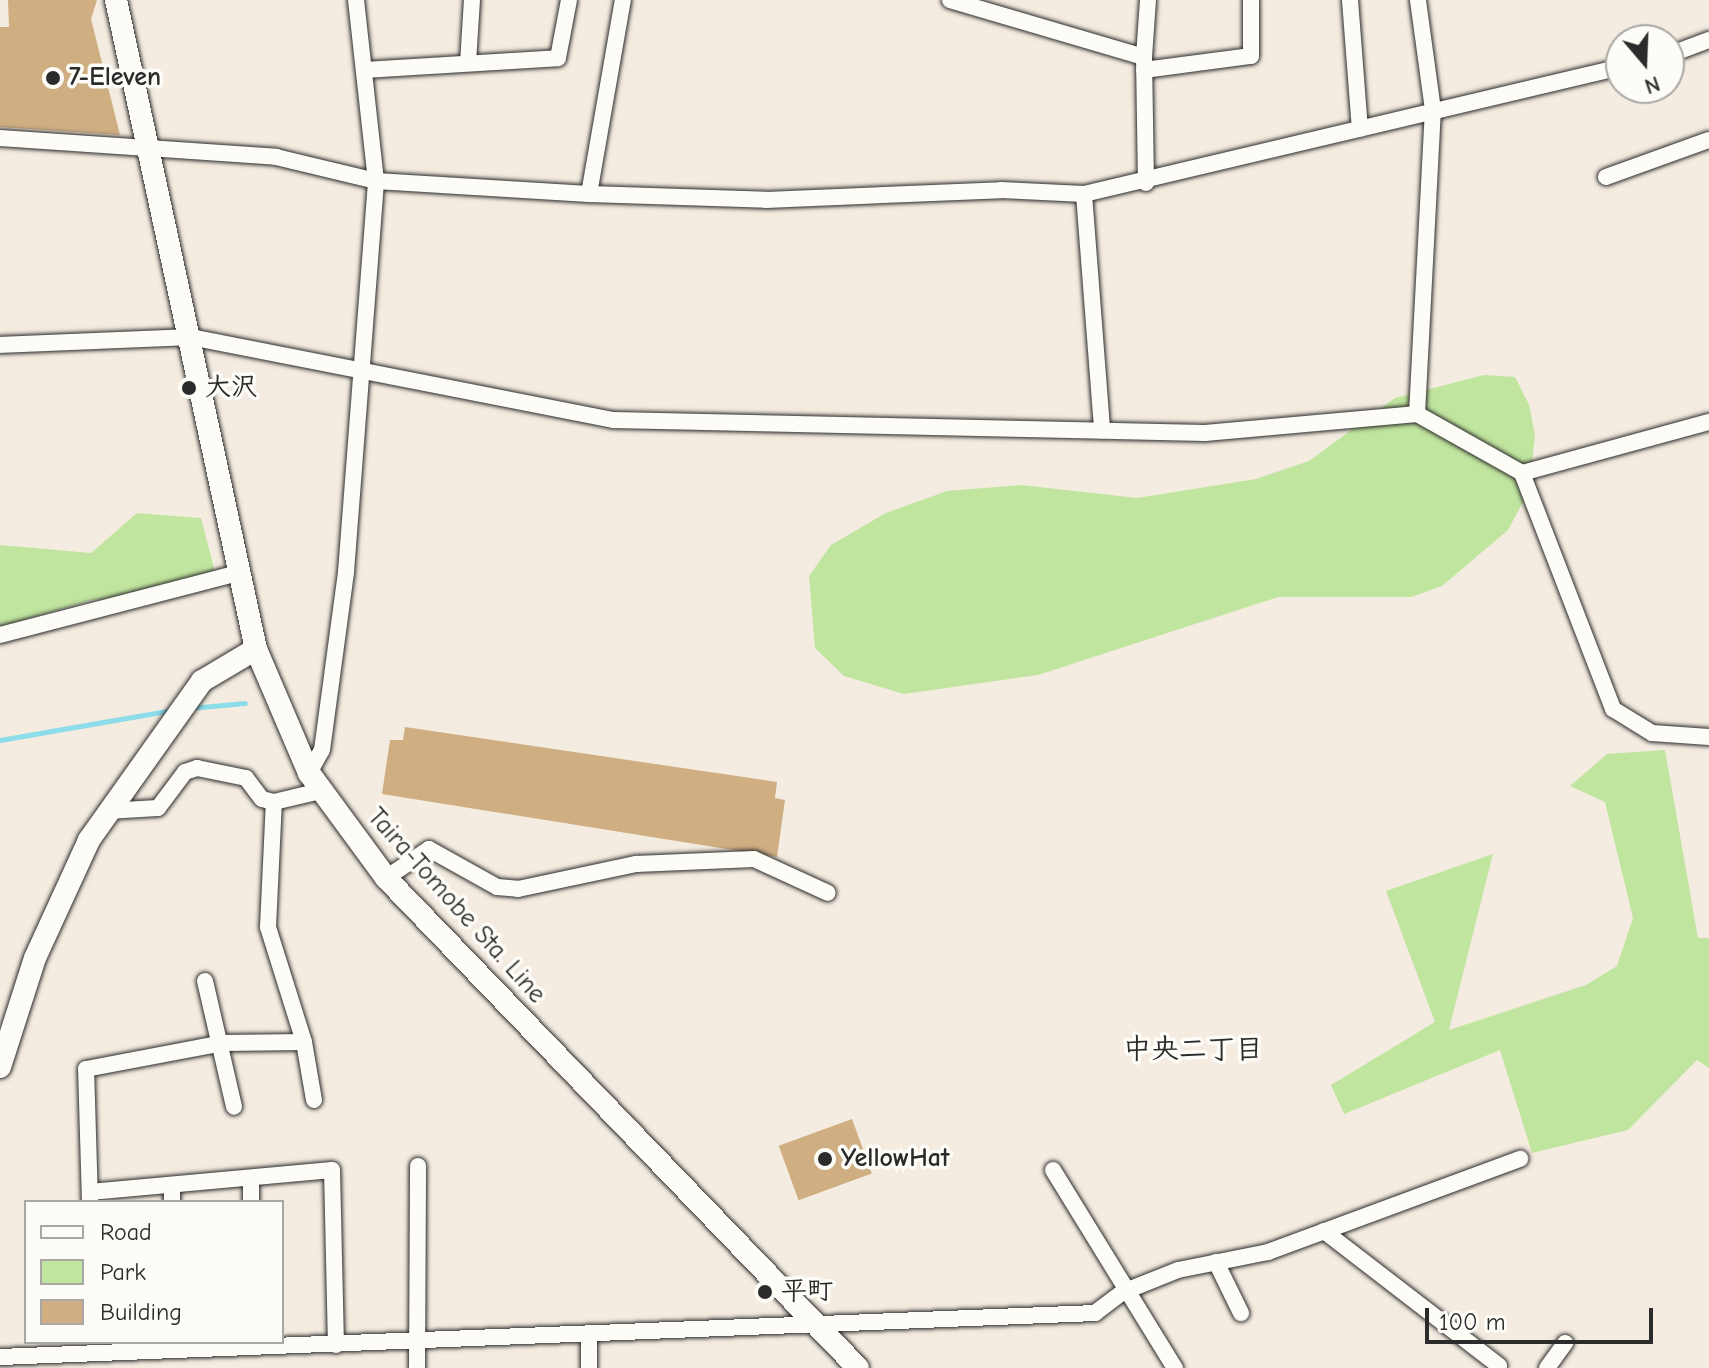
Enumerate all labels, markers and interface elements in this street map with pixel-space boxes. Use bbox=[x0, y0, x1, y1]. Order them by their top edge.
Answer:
north arrow bbox=[1605, 24, 1685, 104]
place label: 7-Eleven bbox=[69, 62, 161, 94]
marker: 7-Eleven bbox=[44, 69, 62, 87]
text: N bbox=[1641, 70, 1663, 99]
place label: 大沢 bbox=[205, 372, 257, 404]
marker: 大沢 bbox=[180, 379, 198, 397]
street label: Taira-Tomobe Sta. Line bbox=[360, 802, 552, 1010]
district label: 中央二丁目 bbox=[1123, 1032, 1263, 1066]
place label: YellowHat bbox=[841, 1143, 949, 1175]
marker: YellowHat bbox=[816, 1150, 834, 1168]
legend bbox=[24, 1200, 284, 1344]
text: Road bbox=[100, 1218, 152, 1246]
text: Park bbox=[100, 1258, 146, 1286]
place label: 平町 bbox=[781, 1276, 833, 1308]
marker: 平町 bbox=[756, 1283, 774, 1301]
scale bar bbox=[1429, 1292, 1657, 1342]
text: Building bbox=[100, 1298, 182, 1326]
text: 100 m bbox=[1439, 1308, 1506, 1336]

